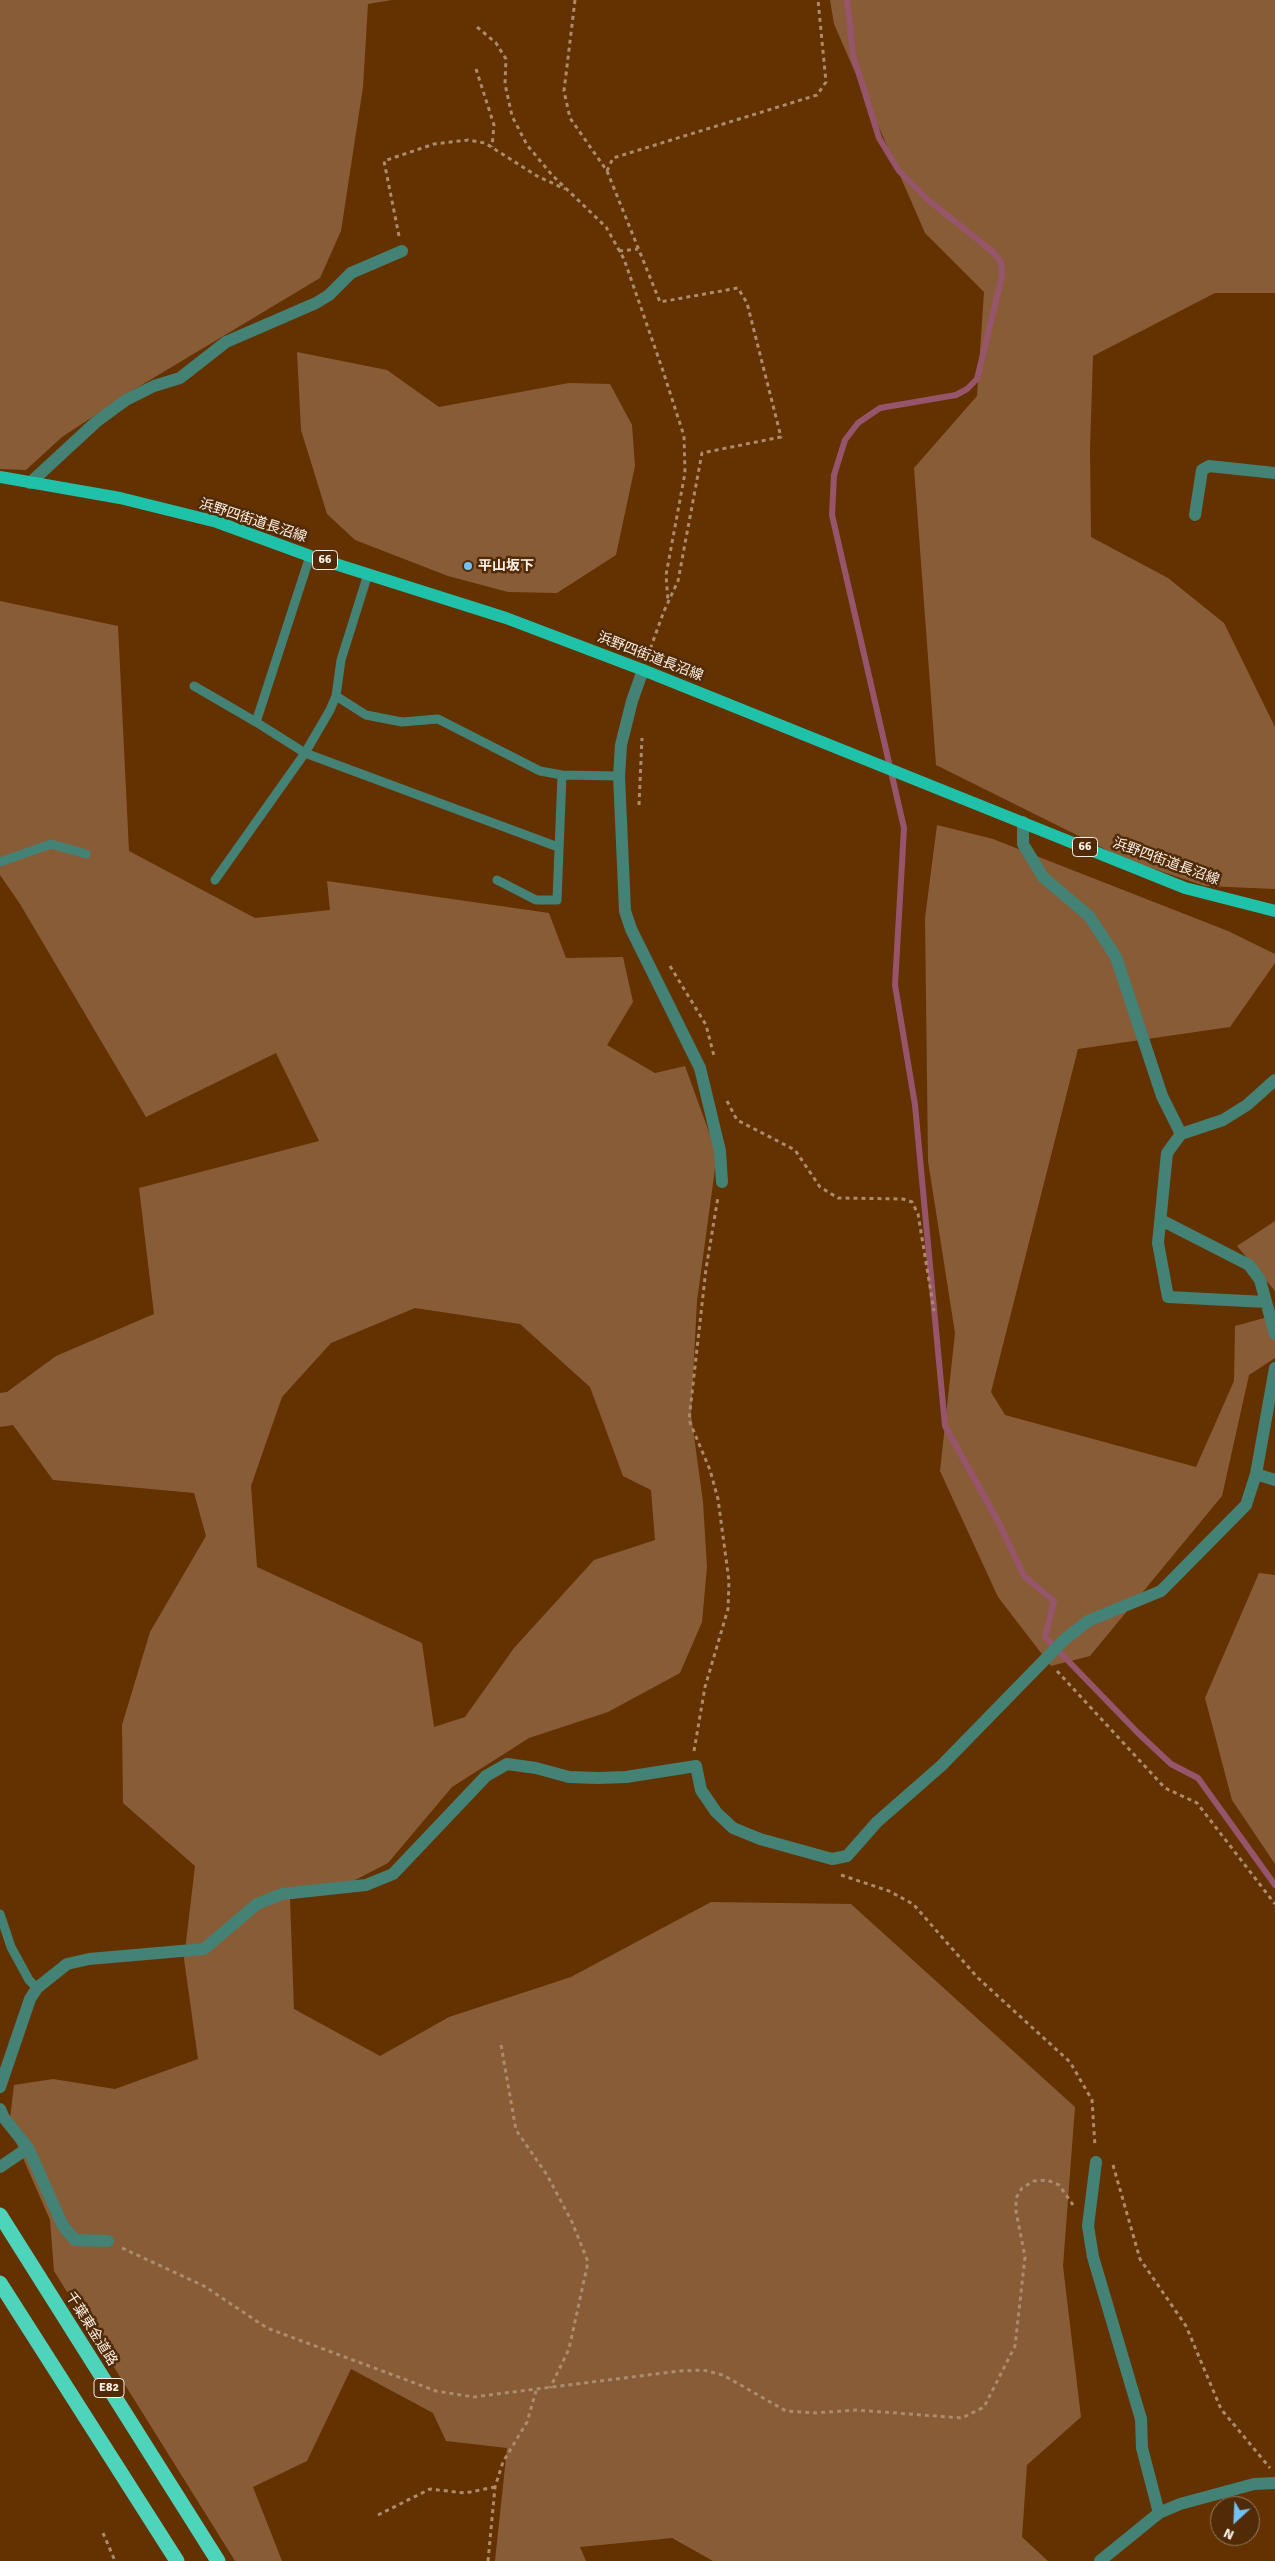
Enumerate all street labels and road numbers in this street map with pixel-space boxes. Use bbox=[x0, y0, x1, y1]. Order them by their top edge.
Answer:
street label: 浜野四街道長沼線 bbox=[197, 496, 309, 546]
road number: 66 bbox=[312, 550, 338, 570]
street label: 浜野四街道長沼線 bbox=[595, 629, 705, 685]
street label: 浜野四街道長沼線 bbox=[1111, 835, 1221, 889]
road number: 66 bbox=[1072, 838, 1098, 856]
street label: 千葉東金道路 bbox=[62, 2289, 120, 2369]
road number: E82 bbox=[94, 2378, 124, 2398]

